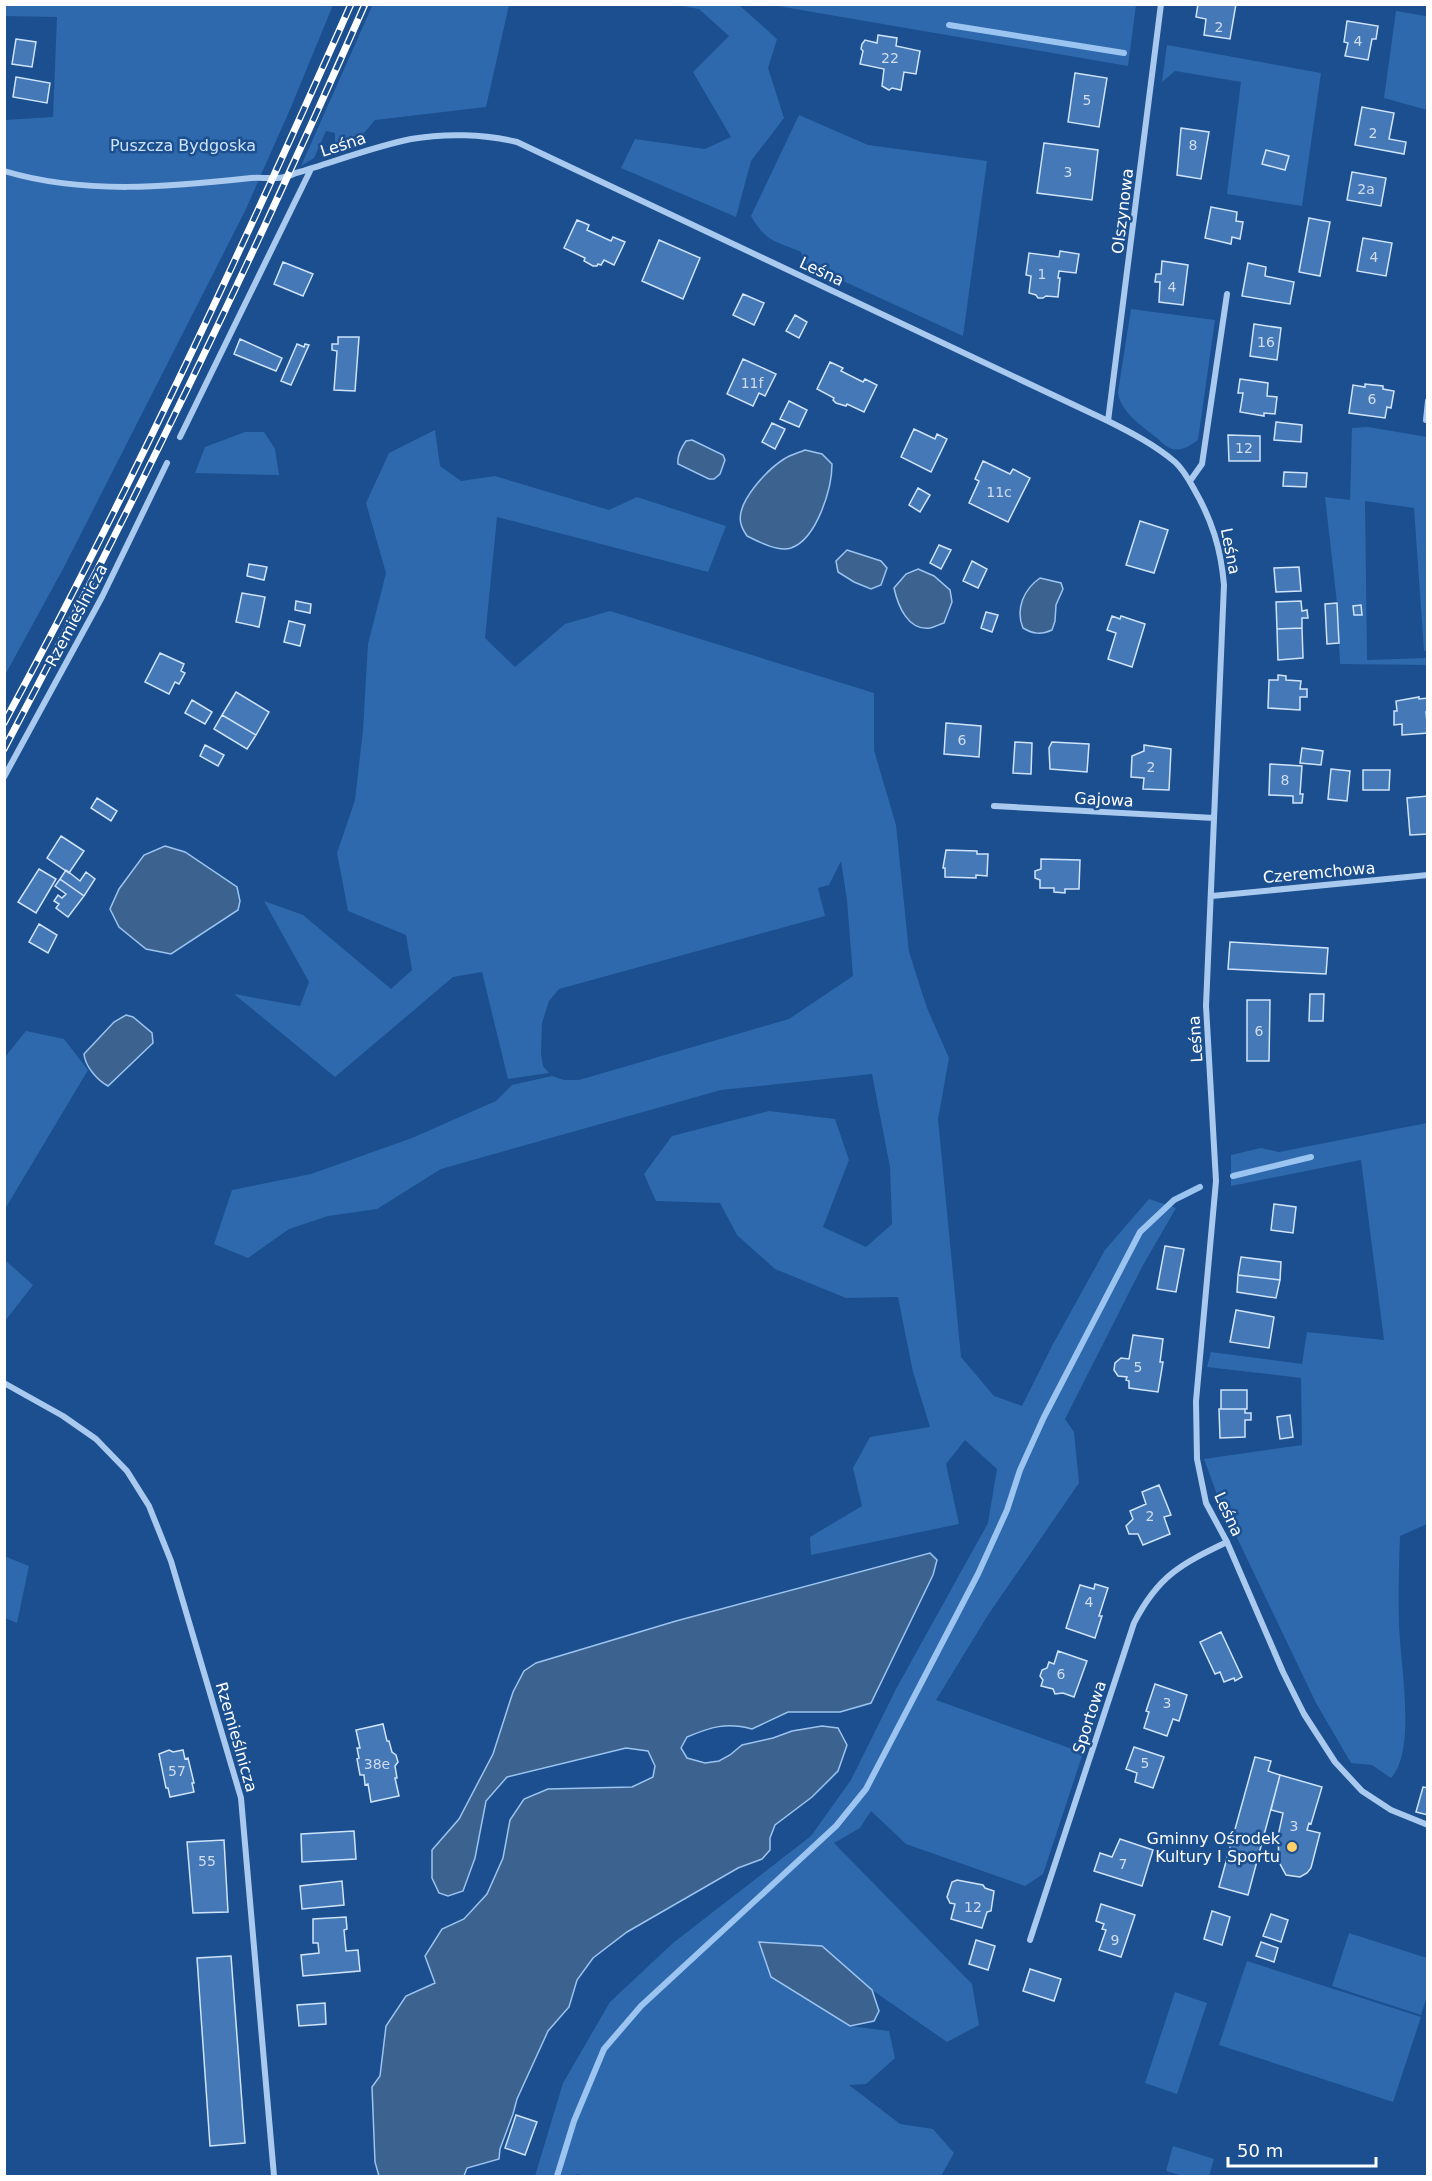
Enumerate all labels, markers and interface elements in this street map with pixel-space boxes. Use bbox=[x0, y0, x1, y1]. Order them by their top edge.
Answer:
house number: 2 bbox=[1215, 19, 1223, 35]
house number: 4 bbox=[1354, 33, 1363, 49]
house number: 22 bbox=[881, 50, 899, 66]
house number: 5 bbox=[1083, 92, 1091, 108]
house number: 2 bbox=[1369, 125, 1377, 141]
street label: Leśna bbox=[318, 128, 368, 161]
park label: Puszcza Bydgoska bbox=[110, 136, 256, 155]
house number: 8 bbox=[1189, 137, 1197, 153]
house number: 3 bbox=[1064, 164, 1072, 180]
street label: Olszynowa bbox=[1108, 167, 1137, 255]
house number: 2a bbox=[1357, 181, 1375, 197]
house number: 4 bbox=[1370, 249, 1379, 265]
street label: Leśna bbox=[797, 253, 847, 290]
house number: 1 bbox=[1038, 266, 1046, 282]
house number: 4 bbox=[1168, 279, 1177, 295]
house number: 16 bbox=[1257, 334, 1275, 350]
house number: 11f bbox=[741, 375, 764, 391]
house number: 6 bbox=[1368, 391, 1377, 407]
house number: 12 bbox=[1235, 440, 1253, 456]
house number: 11c bbox=[986, 484, 1012, 500]
street label: Leśna bbox=[1217, 526, 1244, 576]
street label: Rzemieślnicza bbox=[41, 561, 111, 670]
house number: 6 bbox=[958, 732, 967, 748]
house number: 2 bbox=[1147, 759, 1155, 775]
house number: 8 bbox=[1281, 772, 1289, 788]
street label: Gajowa bbox=[1074, 788, 1134, 811]
street label: Czeremchowa bbox=[1262, 858, 1376, 887]
street label: Leśna bbox=[1184, 1015, 1207, 1063]
house number: 6 bbox=[1255, 1023, 1264, 1039]
house number: 5 bbox=[1134, 1359, 1142, 1375]
street label: Leśna bbox=[1210, 1489, 1247, 1539]
house number: 2 bbox=[1146, 1508, 1154, 1524]
house number: 4 bbox=[1085, 1594, 1094, 1610]
house number: 6 bbox=[1057, 1666, 1066, 1682]
street label: Sportowa bbox=[1069, 1678, 1110, 1756]
street label: Rzemieślnicza bbox=[212, 1680, 261, 1794]
house number: 3 bbox=[1163, 1695, 1171, 1711]
house number: 5 bbox=[1141, 1755, 1149, 1771]
house number: 38e bbox=[364, 1756, 390, 1772]
house number: 57 bbox=[168, 1763, 186, 1779]
house number: 3 bbox=[1290, 1818, 1298, 1834]
place label: Gminny Ośrodek Kultury I Sportu bbox=[1147, 1829, 1281, 1866]
marker: Gminny Ośrodek Kultury I Sportu bbox=[1285, 1840, 1299, 1854]
house number: 55 bbox=[198, 1853, 216, 1869]
house number: 7 bbox=[1119, 1856, 1127, 1872]
house number: 12 bbox=[964, 1899, 982, 1915]
house number: 9 bbox=[1111, 1932, 1119, 1948]
scale bar bbox=[1228, 2130, 1376, 2168]
text: 50 m bbox=[1237, 2140, 1283, 2161]

